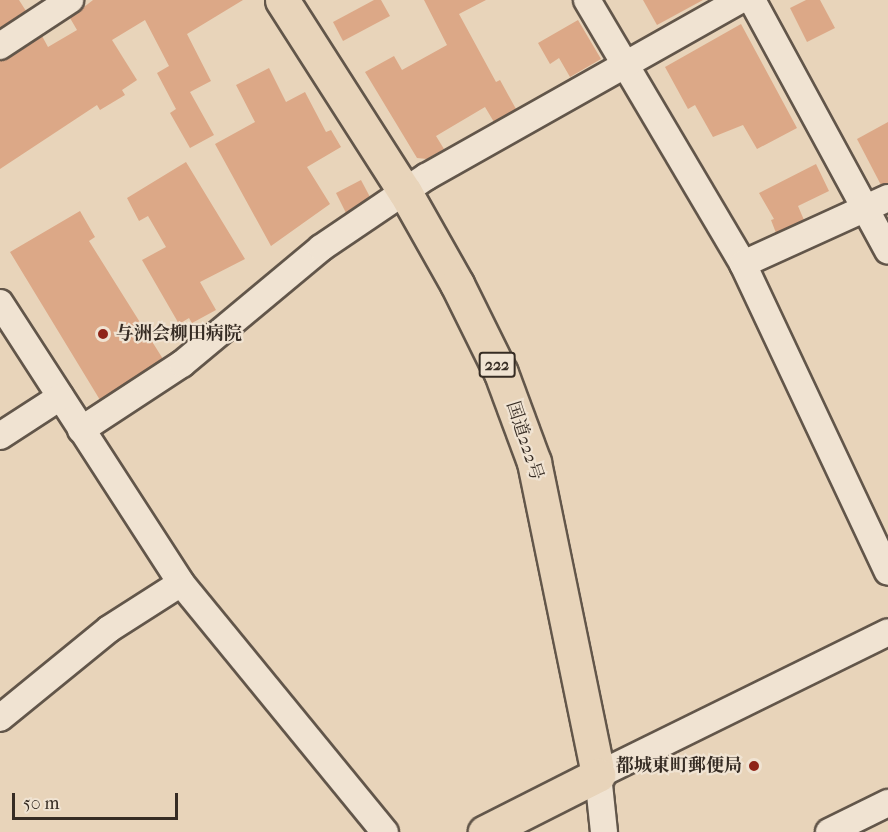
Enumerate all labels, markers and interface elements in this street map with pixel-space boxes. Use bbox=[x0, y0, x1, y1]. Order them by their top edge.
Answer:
place label: 与洲会柳田病院 bbox=[116, 323, 242, 345]
marker: 与洲会柳田病院 bbox=[94, 325, 112, 343]
road number: 222 bbox=[478, 352, 516, 378]
street label: 国道222号 bbox=[501, 399, 547, 483]
place label: 都城東町郵便局 bbox=[616, 755, 742, 777]
marker: 都城東町郵便局 bbox=[747, 759, 761, 773]
scale bar bbox=[15, 781, 182, 819]
text: 50 m bbox=[23, 793, 59, 814]

